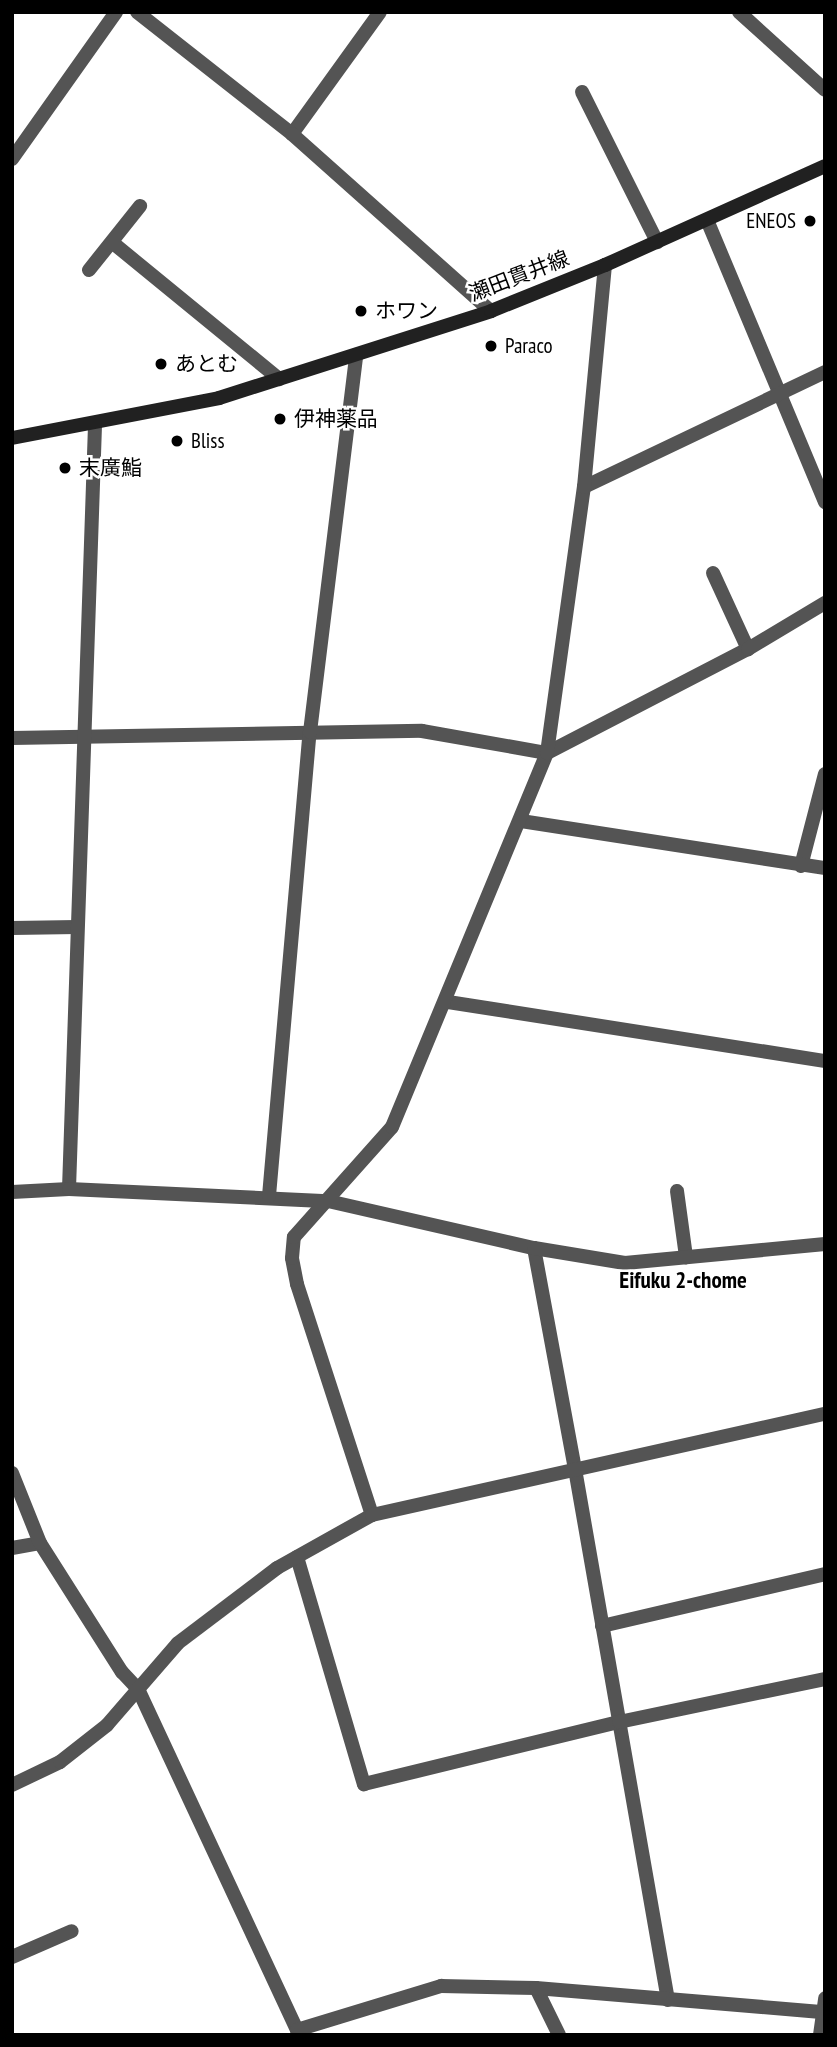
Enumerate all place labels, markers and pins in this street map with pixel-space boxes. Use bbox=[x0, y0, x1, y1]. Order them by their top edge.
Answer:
place label: ENEOS bbox=[746, 208, 796, 234]
marker: ENEOS bbox=[802, 213, 818, 229]
place label: ホワン bbox=[375, 298, 438, 324]
marker: ホワン bbox=[353, 303, 369, 319]
place label: Paraco bbox=[505, 333, 553, 359]
marker: Paraco bbox=[483, 338, 499, 354]
place label: あとむ bbox=[175, 351, 238, 377]
marker: あとむ bbox=[153, 356, 169, 372]
place label: 伊神薬品 bbox=[294, 406, 378, 432]
marker: 伊神薬品 bbox=[272, 411, 288, 427]
place label: Bliss bbox=[191, 428, 225, 454]
marker: Bliss bbox=[169, 433, 185, 449]
place label: 末廣鮨 bbox=[79, 455, 142, 481]
marker: 末廣鮨 bbox=[57, 460, 73, 476]

